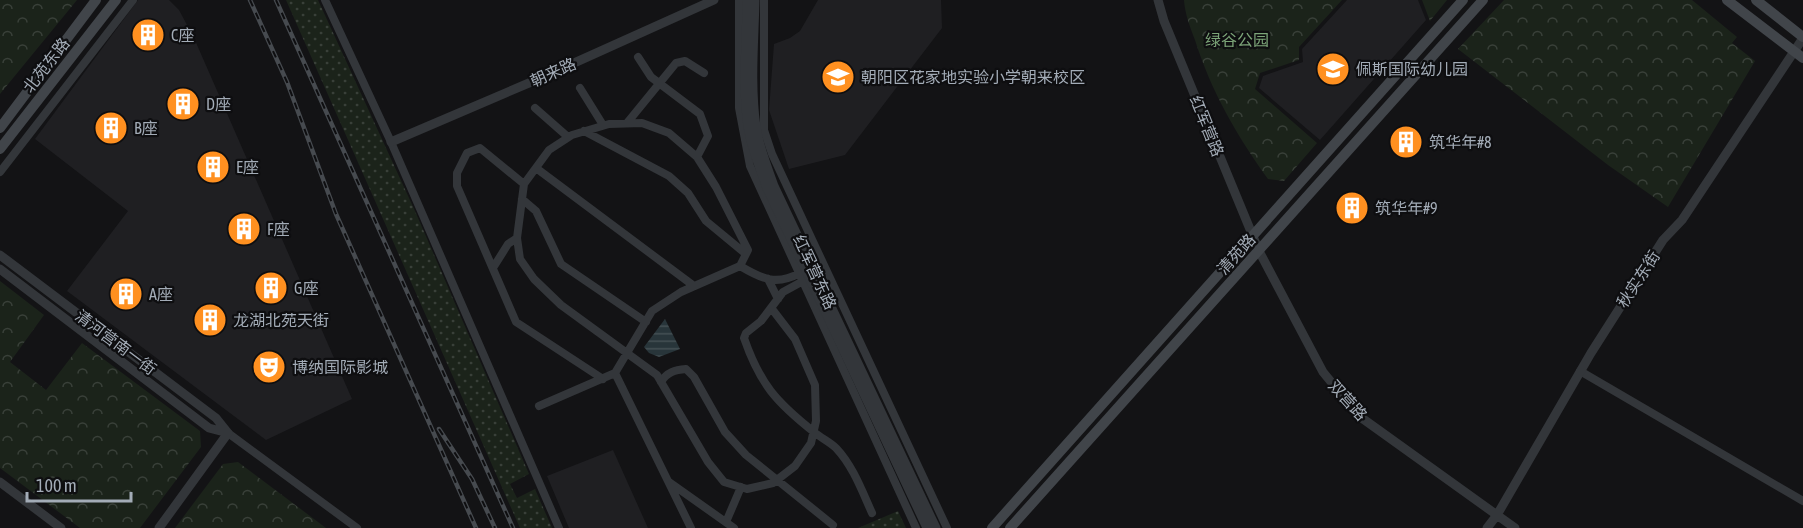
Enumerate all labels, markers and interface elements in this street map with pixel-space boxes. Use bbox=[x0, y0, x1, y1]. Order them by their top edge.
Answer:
building icon: C座 bbox=[130, 17, 166, 53]
place label: C座 bbox=[171, 26, 194, 44]
park label: 绿谷公园 bbox=[1205, 31, 1269, 49]
street label: 北苑东路 bbox=[19, 34, 73, 96]
school or university icon: 佩斯国际幼儿园 bbox=[1315, 51, 1351, 87]
street label: 朝来路 bbox=[527, 54, 579, 90]
school or university icon: 朝阳区花家地实验小学朝来校区 bbox=[820, 59, 856, 95]
place label: 佩斯国际幼儿园 bbox=[1356, 60, 1468, 78]
place label: 朝阳区花家地实验小学朝来校区 bbox=[861, 68, 1085, 86]
building icon: D座 bbox=[165, 86, 201, 122]
street label: 红军营路 bbox=[1187, 93, 1227, 159]
place label: D座 bbox=[206, 95, 231, 113]
building icon: B座 bbox=[93, 110, 129, 146]
place label: B座 bbox=[134, 119, 158, 137]
building icon: 筑华年#8 bbox=[1388, 124, 1424, 160]
place label: 筑华年#8 bbox=[1429, 133, 1492, 151]
building icon: E座 bbox=[195, 149, 231, 185]
place label: E座 bbox=[236, 158, 259, 176]
building icon: 筑华年#9 bbox=[1334, 190, 1370, 226]
place label: 筑华年#9 bbox=[1375, 199, 1438, 217]
building icon: F座 bbox=[226, 211, 262, 247]
place label: F座 bbox=[267, 220, 289, 238]
street label: 清苑路 bbox=[1213, 230, 1259, 278]
street label: 红军营东路 bbox=[790, 232, 840, 312]
street label: 秋实东街 bbox=[1613, 247, 1663, 311]
building icon: G座 bbox=[253, 270, 289, 306]
building icon: A座 bbox=[108, 276, 144, 312]
place label: G座 bbox=[294, 279, 318, 297]
place label: A座 bbox=[149, 285, 173, 303]
building icon: 龙湖北苑天街 bbox=[192, 302, 228, 338]
street label: 清河营南一街 bbox=[72, 306, 160, 378]
place label: 龙湖北苑天街 bbox=[233, 311, 329, 329]
theatre icon: 博纳国际影城 bbox=[251, 349, 287, 385]
place label: 博纳国际影城 bbox=[292, 358, 388, 376]
street label: 双营路 bbox=[1325, 376, 1371, 424]
scale bar bbox=[27, 465, 130, 503]
text: 100 m bbox=[36, 475, 77, 496]

